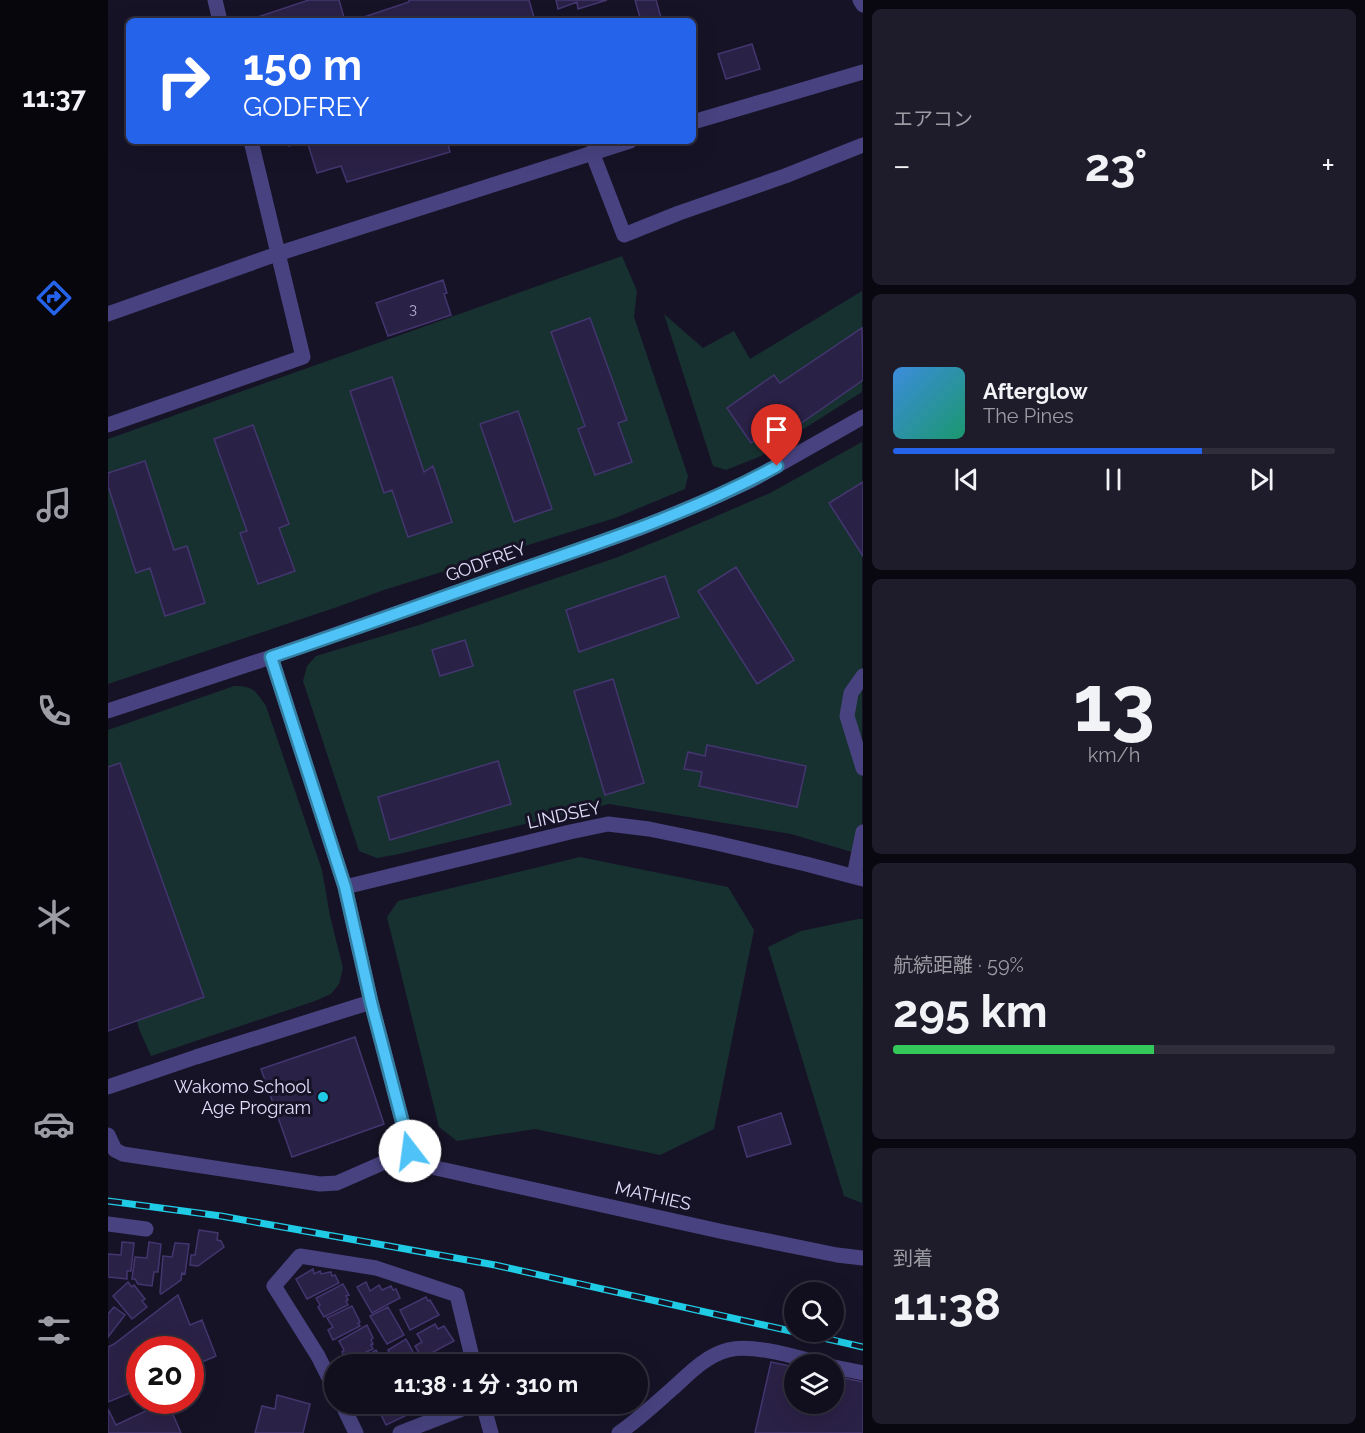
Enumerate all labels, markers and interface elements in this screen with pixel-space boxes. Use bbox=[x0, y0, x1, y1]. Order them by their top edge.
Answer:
text: 150 m bbox=[243, 41, 362, 90]
icon: right bbox=[144, 42, 222, 120]
text: 11:37 bbox=[22, 82, 86, 113]
text: GODFREY bbox=[243, 91, 369, 122]
text: エアコン bbox=[893, 107, 973, 131]
text: 23° bbox=[1085, 139, 1147, 192]
text: − bbox=[893, 146, 911, 185]
text: + bbox=[1321, 146, 1335, 185]
icon: directions bbox=[33, 277, 75, 319]
house number: 3 bbox=[409, 300, 417, 318]
text: Afterglow bbox=[983, 378, 1088, 404]
pin bbox=[751, 404, 802, 466]
text: The Pines bbox=[983, 404, 1074, 428]
icon: arrive bbox=[760, 413, 793, 446]
icon: previous bbox=[950, 463, 983, 496]
icon: pause bbox=[1097, 463, 1130, 496]
icon: next bbox=[1245, 463, 1278, 496]
icon: music bbox=[33, 484, 75, 526]
street label: GODFREY bbox=[443, 537, 529, 586]
text: 13 bbox=[1073, 658, 1155, 749]
icon: phone bbox=[33, 690, 75, 732]
text: km/h bbox=[1088, 743, 1140, 767]
street label: LINDSEY bbox=[525, 796, 603, 833]
icon: climate bbox=[33, 896, 75, 938]
text: 航続距離 · 59% bbox=[893, 953, 1024, 977]
text: 295 km bbox=[893, 985, 1048, 1038]
place label: Wakomo School Age Program bbox=[174, 1076, 311, 1118]
marker: Wakomo School Age Program bbox=[316, 1090, 330, 1104]
icon: car bbox=[33, 1103, 75, 1145]
position arrow bbox=[378, 1119, 442, 1183]
street label: MATHIES bbox=[613, 1177, 693, 1214]
text: 到着 bbox=[893, 1246, 933, 1270]
text: 11:38 bbox=[893, 1278, 1001, 1331]
map controls bbox=[784, 1282, 844, 1414]
button: search bbox=[784, 1282, 844, 1342]
icon: filters bbox=[33, 1309, 75, 1351]
speed limit sign: 20 bbox=[126, 1336, 204, 1414]
button: layers bbox=[784, 1354, 844, 1414]
text: 11:38 · 1 分 · 310 m bbox=[394, 1371, 578, 1397]

